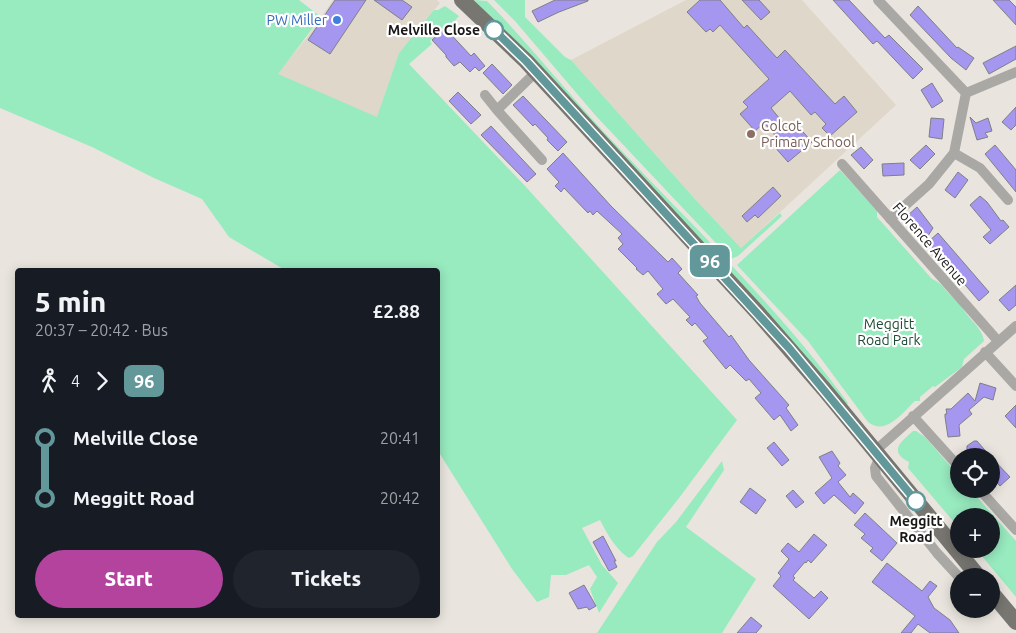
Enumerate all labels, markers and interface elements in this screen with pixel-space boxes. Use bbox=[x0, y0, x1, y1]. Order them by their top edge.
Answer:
place label: PW Miller bbox=[267, 12, 328, 28]
marker: PW Miller bbox=[331, 14, 343, 26]
marker: Melville Close bbox=[484, 20, 504, 40]
place label: Melville Close bbox=[388, 22, 480, 38]
place label: Colcot Primary School bbox=[761, 118, 855, 150]
marker: Colcot Primary School bbox=[745, 128, 757, 140]
street label: Florence Avenue bbox=[890, 199, 970, 289]
line badge: 96 bbox=[688, 245, 732, 277]
text: 96 bbox=[700, 251, 720, 271]
text: 5 min bbox=[35, 286, 106, 317]
text: £2.88 bbox=[372, 300, 420, 322]
park label: Meggitt Road Park bbox=[857, 316, 921, 348]
text: 20:37 – 20:42 · Bus bbox=[35, 321, 168, 339]
icon: walk bbox=[35, 367, 63, 395]
icon: forward bbox=[88, 367, 116, 395]
text: 96 bbox=[134, 371, 154, 391]
text: 4 bbox=[71, 372, 80, 390]
text: Melville Close bbox=[73, 427, 198, 449]
text: 20:41 bbox=[380, 429, 420, 447]
map controls bbox=[950, 448, 1000, 618]
button: locate bbox=[950, 448, 1000, 498]
text: Meggitt Road bbox=[73, 487, 195, 509]
text: 20:42 bbox=[380, 489, 420, 507]
marker: Meggitt Road bbox=[906, 491, 926, 511]
button: + bbox=[950, 508, 1000, 558]
place label: Meggitt Road bbox=[890, 513, 942, 545]
button: Start bbox=[35, 550, 223, 608]
button: Tickets bbox=[233, 550, 420, 608]
button: − bbox=[950, 568, 1000, 618]

